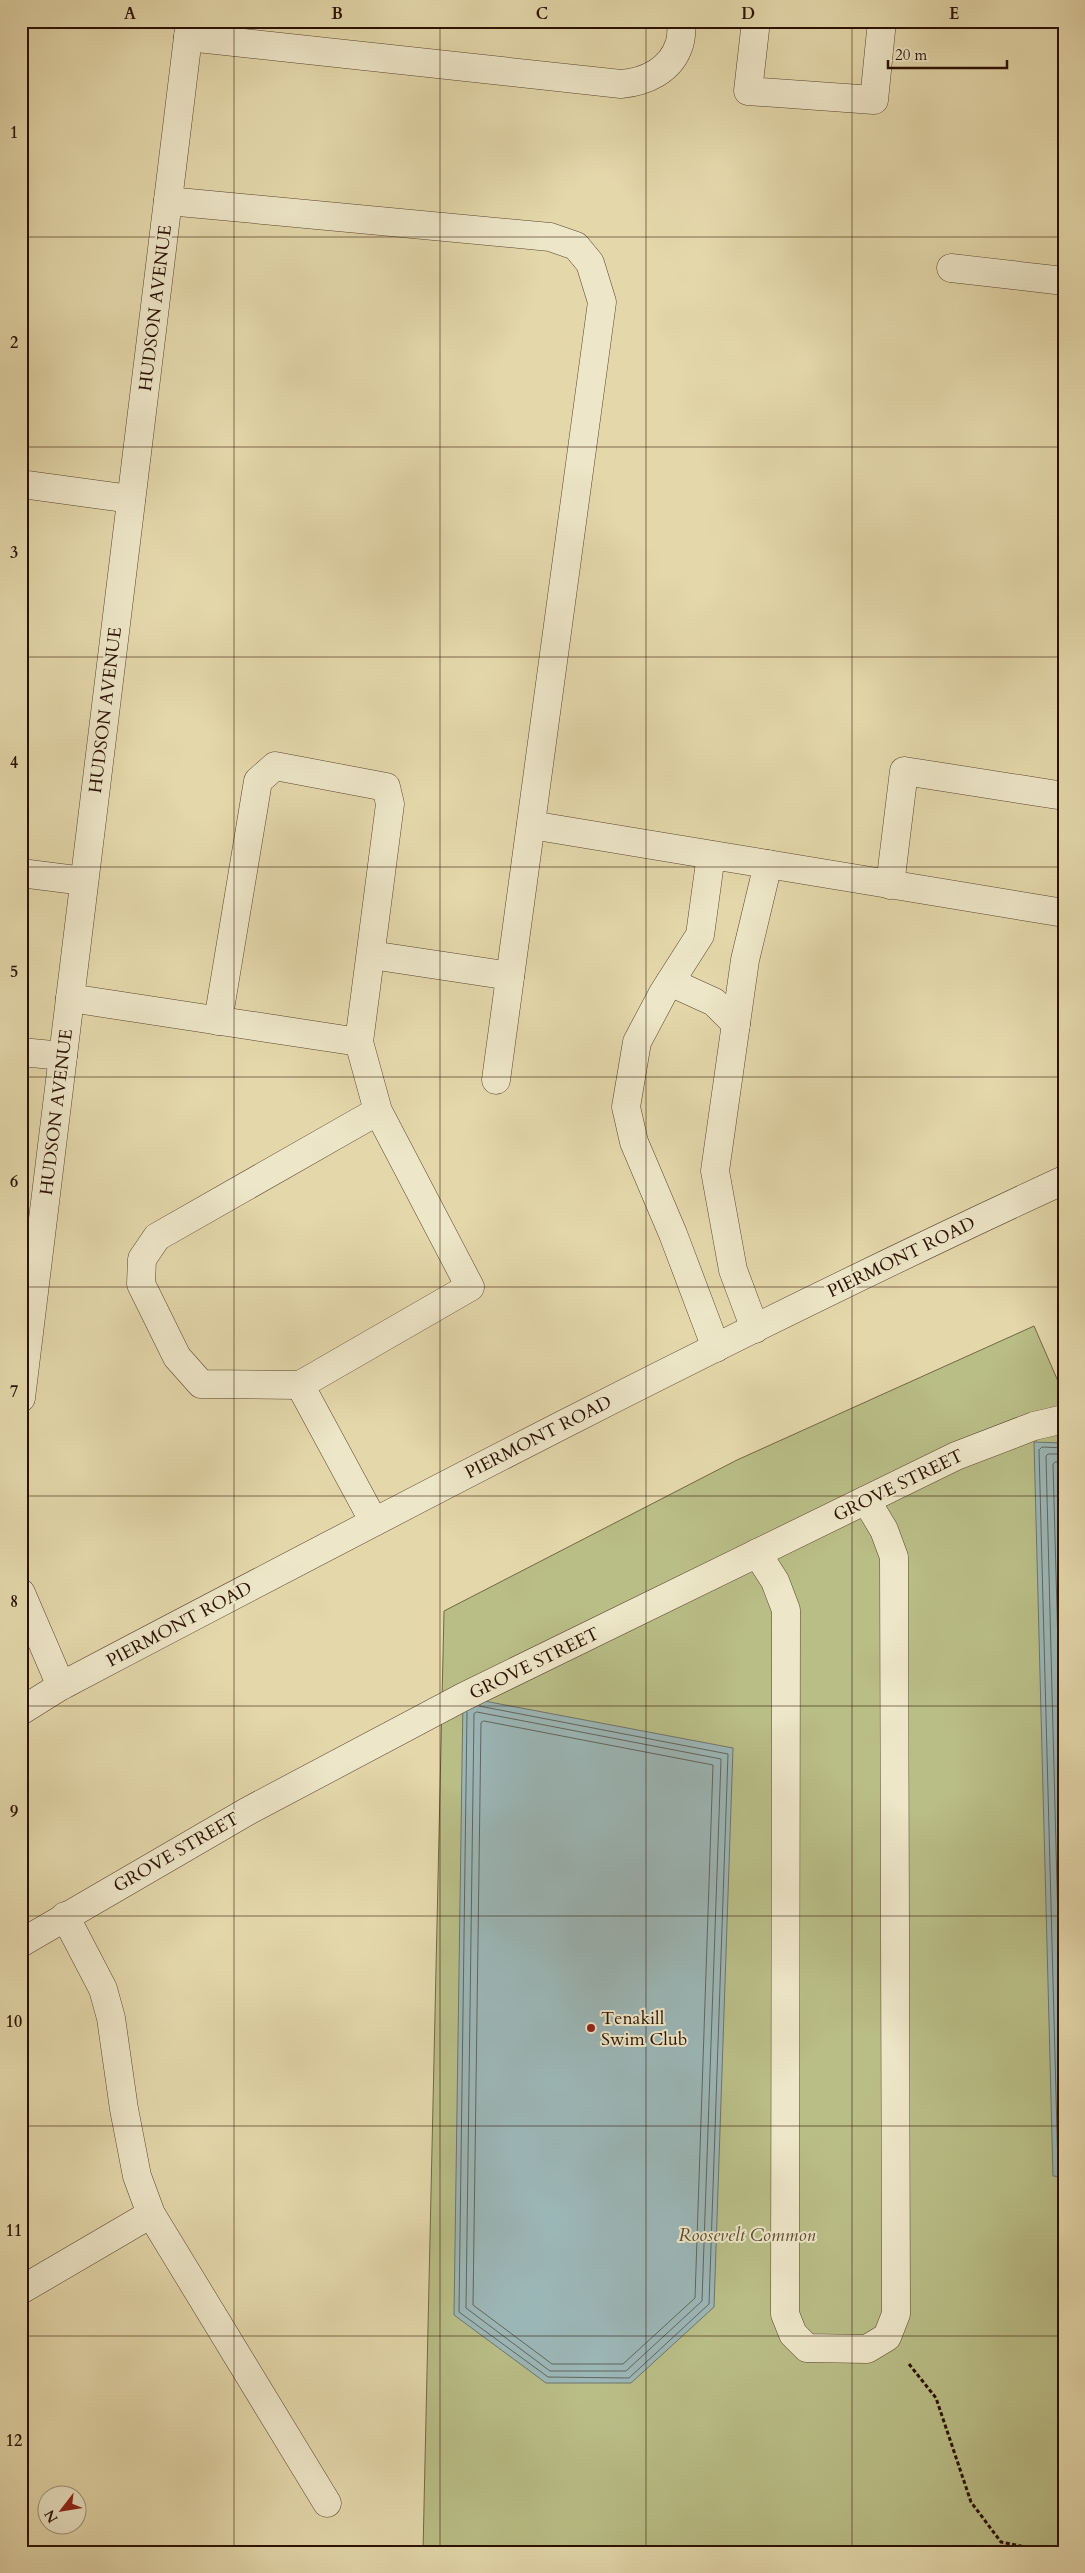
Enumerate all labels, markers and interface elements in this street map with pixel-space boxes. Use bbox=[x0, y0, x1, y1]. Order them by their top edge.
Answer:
text: A bbox=[124, 3, 136, 25]
text: B bbox=[331, 3, 343, 25]
text: C bbox=[536, 3, 548, 25]
text: D bbox=[741, 3, 755, 25]
text: E bbox=[949, 3, 959, 25]
scale bar bbox=[888, 38, 1006, 70]
text: 20 m bbox=[895, 45, 927, 65]
text: 1 bbox=[10, 122, 18, 144]
street label: HUDSON AVENUE bbox=[133, 223, 178, 393]
text: 2 bbox=[10, 332, 18, 354]
text: 3 bbox=[10, 542, 18, 564]
street label: HUDSON AVENUE bbox=[83, 625, 128, 795]
text: 4 bbox=[10, 752, 18, 774]
text: 5 bbox=[10, 961, 18, 983]
street label: HUDSON AVENUE bbox=[34, 1027, 79, 1197]
text: 6 bbox=[10, 1171, 18, 1193]
street label: PIERMONT ROAD bbox=[823, 1211, 979, 1304]
text: 7 bbox=[10, 1381, 18, 1403]
street label: PIERMONT ROAD bbox=[460, 1390, 616, 1485]
street label: GROVE STREET bbox=[829, 1443, 967, 1528]
street label: PIERMONT ROAD bbox=[102, 1575, 257, 1673]
text: 8 bbox=[10, 1591, 18, 1613]
street label: GROVE STREET bbox=[465, 1621, 603, 1706]
text: 9 bbox=[10, 1801, 18, 1823]
street label: GROVE STREET bbox=[109, 1806, 244, 1899]
place label: Tenakill Swim Club bbox=[601, 2006, 687, 2052]
text: 10 bbox=[6, 2011, 22, 2033]
marker: Tenakill Swim Club bbox=[585, 2022, 597, 2034]
text: 11 bbox=[6, 2220, 22, 2242]
park label: Roosevelt Common bbox=[679, 2223, 816, 2248]
text: 12 bbox=[6, 2430, 22, 2452]
north arrow bbox=[38, 2486, 88, 2536]
text: N bbox=[40, 2506, 63, 2527]

